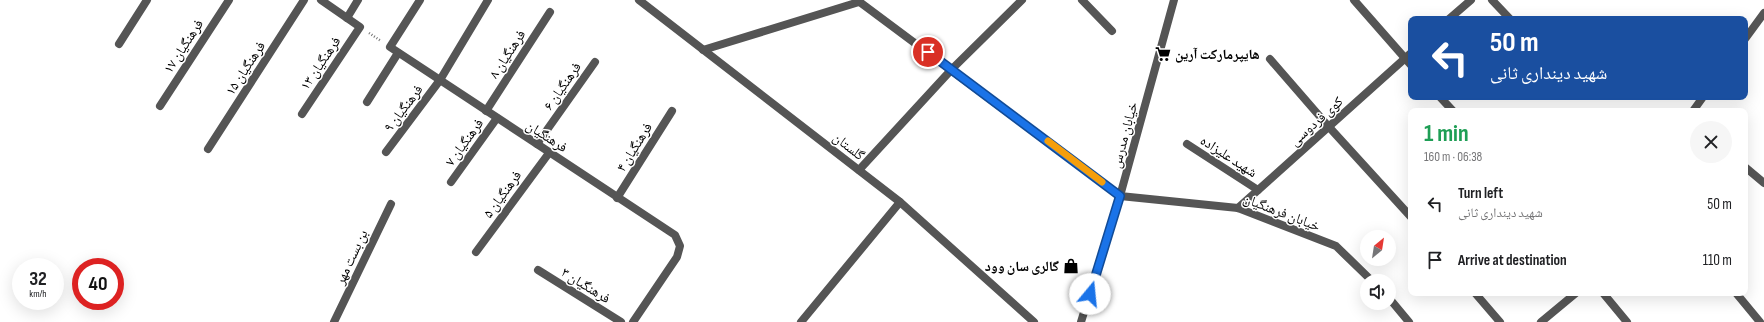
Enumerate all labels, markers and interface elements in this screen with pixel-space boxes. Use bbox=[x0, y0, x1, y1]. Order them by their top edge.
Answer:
street label: فرهنگیان ۱۷ bbox=[160, 16, 207, 76]
text: 50 m bbox=[1490, 26, 1539, 59]
street label: فرهنگیان ۸ bbox=[485, 27, 529, 82]
icon: left bbox=[1424, 32, 1476, 84]
street label: فرهنگیان ۱۳ bbox=[296, 33, 345, 93]
pin bbox=[911, 35, 945, 69]
street label: فرهنگیان ۱۵ bbox=[222, 38, 269, 98]
icon: arrive bbox=[917, 41, 939, 63]
supermarket icon: هایپرمارکت آرین bbox=[1154, 45, 1172, 63]
place label: هایپرمارکت آرین bbox=[1175, 46, 1260, 63]
street label: فرهنگیان ۶ bbox=[540, 59, 585, 113]
text: شهید دینداری ثانی bbox=[1490, 63, 1607, 84]
street label: فرهنگیان ۹ bbox=[380, 81, 427, 135]
street label: کوی فردوسی bbox=[1286, 93, 1347, 150]
street label: خیابان مدرس bbox=[1107, 100, 1142, 170]
street label: فرهنگیان ۷ bbox=[442, 115, 487, 169]
street label: فرهنگیان bbox=[523, 117, 571, 156]
text: 1 min bbox=[1424, 119, 1469, 148]
street label: فرهنگیان ۴ bbox=[613, 120, 656, 175]
button: close bbox=[1690, 121, 1732, 163]
street label: گلستان bbox=[830, 129, 868, 164]
street label: شهید علیزاده bbox=[1197, 132, 1260, 181]
text: 160 m · 06:38 bbox=[1424, 149, 1482, 165]
street label: فرهنگیان ۵ bbox=[480, 167, 525, 221]
text: Turn left bbox=[1458, 184, 1503, 203]
street label: خیابان فرهنگیان bbox=[1241, 190, 1323, 235]
icon: left bbox=[1424, 193, 1446, 215]
text: 50 m bbox=[1707, 195, 1732, 214]
text: شهید دینداری ثانی bbox=[1458, 205, 1543, 221]
street label: بن بست مهر bbox=[331, 227, 372, 288]
north arrow bbox=[1360, 230, 1396, 266]
map controls bbox=[1360, 230, 1396, 310]
icon: arrive bbox=[1424, 249, 1446, 271]
text: Arrive at destination bbox=[1458, 251, 1567, 270]
text: 110 m bbox=[1703, 251, 1732, 270]
shop icon: گالری سان وود bbox=[1062, 257, 1080, 275]
speed limit sign: 40 bbox=[72, 258, 124, 310]
place label: گالری سان وود bbox=[985, 258, 1059, 275]
street label: فرهنگیان ۳ bbox=[558, 264, 613, 307]
text: 32 bbox=[29, 267, 47, 291]
position arrow bbox=[1069, 273, 1111, 315]
button: sound bbox=[1360, 274, 1396, 310]
text: km/h bbox=[29, 288, 47, 300]

